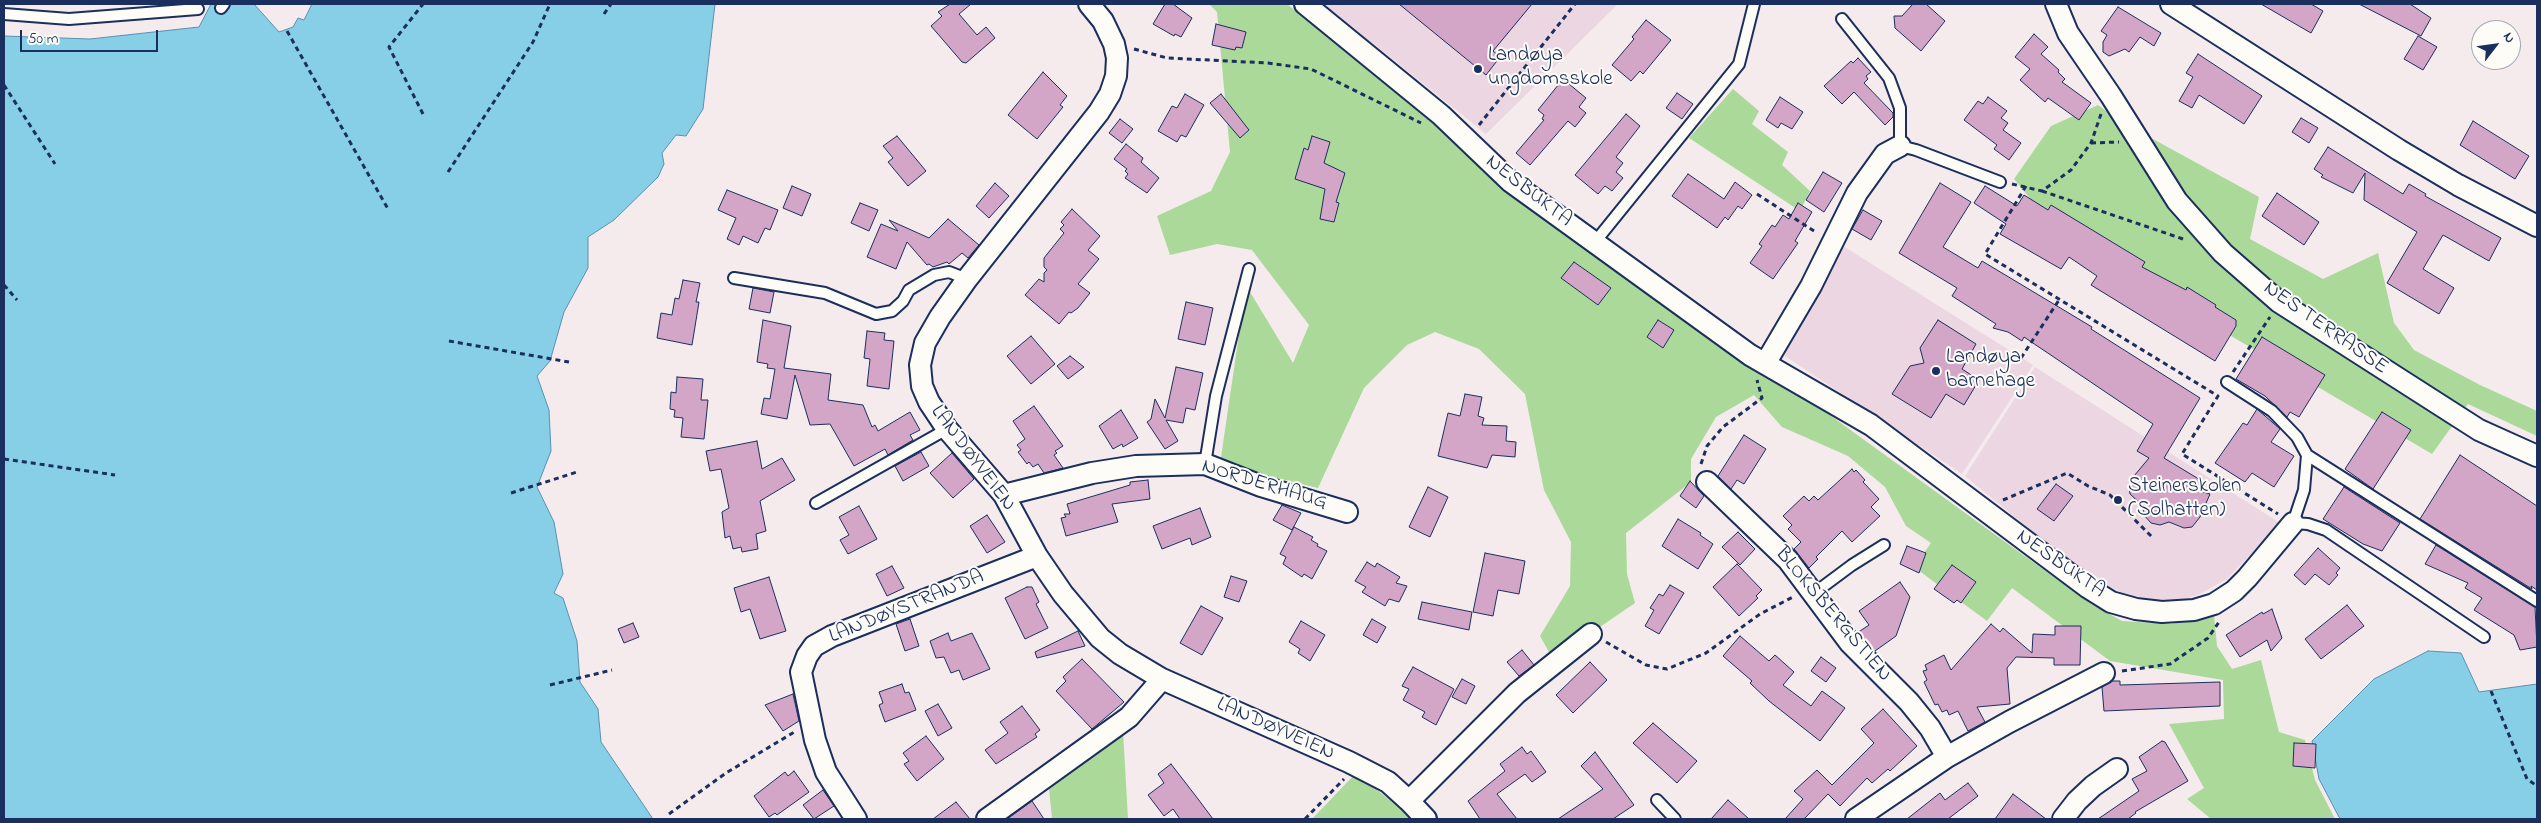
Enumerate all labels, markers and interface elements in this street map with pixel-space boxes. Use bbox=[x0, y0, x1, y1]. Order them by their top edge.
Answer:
scale bar bbox=[22, 20, 160, 52]
north arrow bbox=[2471, 20, 2521, 70]
text: 50 m bbox=[28, 28, 58, 50]
text: N bbox=[2497, 28, 2520, 47]
place label: Landøya ungdomsskole bbox=[1488, 44, 1613, 94]
marker: Landøya ungdomsskole bbox=[1472, 63, 1484, 75]
street label: NESBUKTA bbox=[1480, 150, 1576, 234]
street label: NES TERRASSE bbox=[2258, 277, 2392, 381]
place label: Landøya barnehage bbox=[1946, 346, 2035, 396]
marker: Landøya barnehage bbox=[1930, 365, 1942, 377]
street label: LANDØYVEIEN bbox=[924, 401, 1020, 517]
street label: NORDERHAUG bbox=[1198, 455, 1330, 517]
place label: Steinerskolen (Solhatten) bbox=[2128, 475, 2241, 525]
marker: Steinerskolen (Solhatten) bbox=[2112, 494, 2124, 506]
street label: NESBUKTA bbox=[2011, 525, 2109, 605]
street label: BLOKSBERGSTIEN bbox=[1768, 542, 1896, 688]
street label: LANDØYSTRANDA bbox=[826, 565, 988, 651]
street label: LANDØYVEIEN bbox=[1212, 693, 1338, 767]

